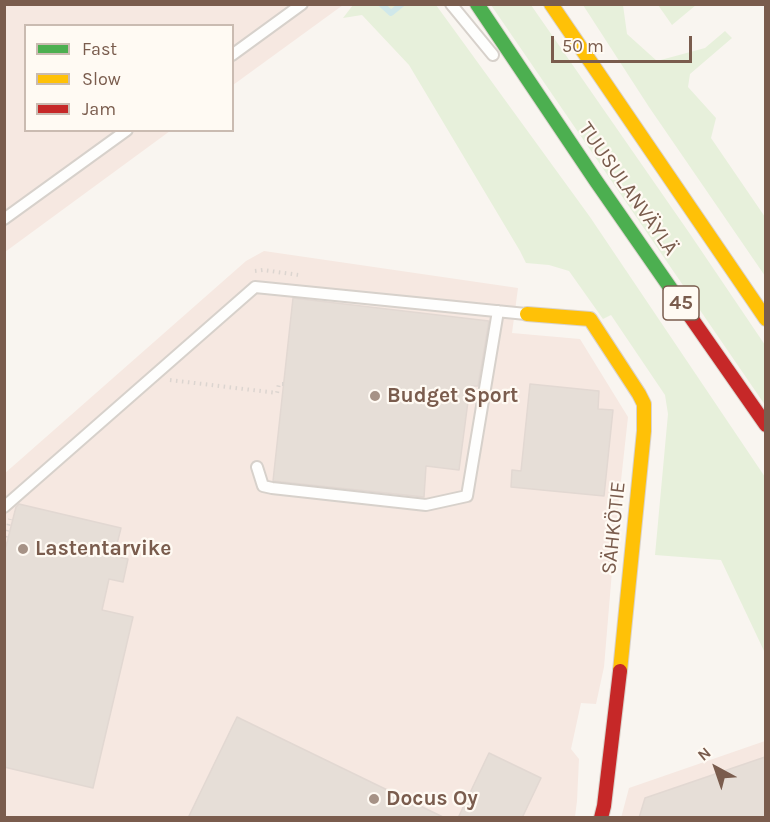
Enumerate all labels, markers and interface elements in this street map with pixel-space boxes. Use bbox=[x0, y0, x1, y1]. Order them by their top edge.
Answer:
legend bbox=[24, 24, 234, 132]
scale bar bbox=[554, 24, 695, 62]
text: 50 m bbox=[562, 35, 604, 57]
text: Fast bbox=[82, 38, 117, 60]
text: Slow bbox=[82, 68, 121, 90]
text: Jam bbox=[82, 98, 116, 120]
street label: TUUSULANVÄYLÄ bbox=[573, 118, 683, 260]
road number: 45 bbox=[663, 286, 699, 320]
place label: Budget Sport bbox=[387, 383, 518, 409]
marker: Budget Sport bbox=[368, 389, 382, 403]
street label: SÄHKÖTIE bbox=[597, 480, 631, 576]
place label: Lastentarvike bbox=[35, 536, 171, 562]
marker: Lastentarvike bbox=[16, 542, 30, 556]
north arrow bbox=[686, 738, 746, 798]
text: N bbox=[694, 743, 715, 765]
place label: Docus Oy bbox=[386, 786, 478, 812]
marker: Docus Oy bbox=[367, 792, 381, 806]

